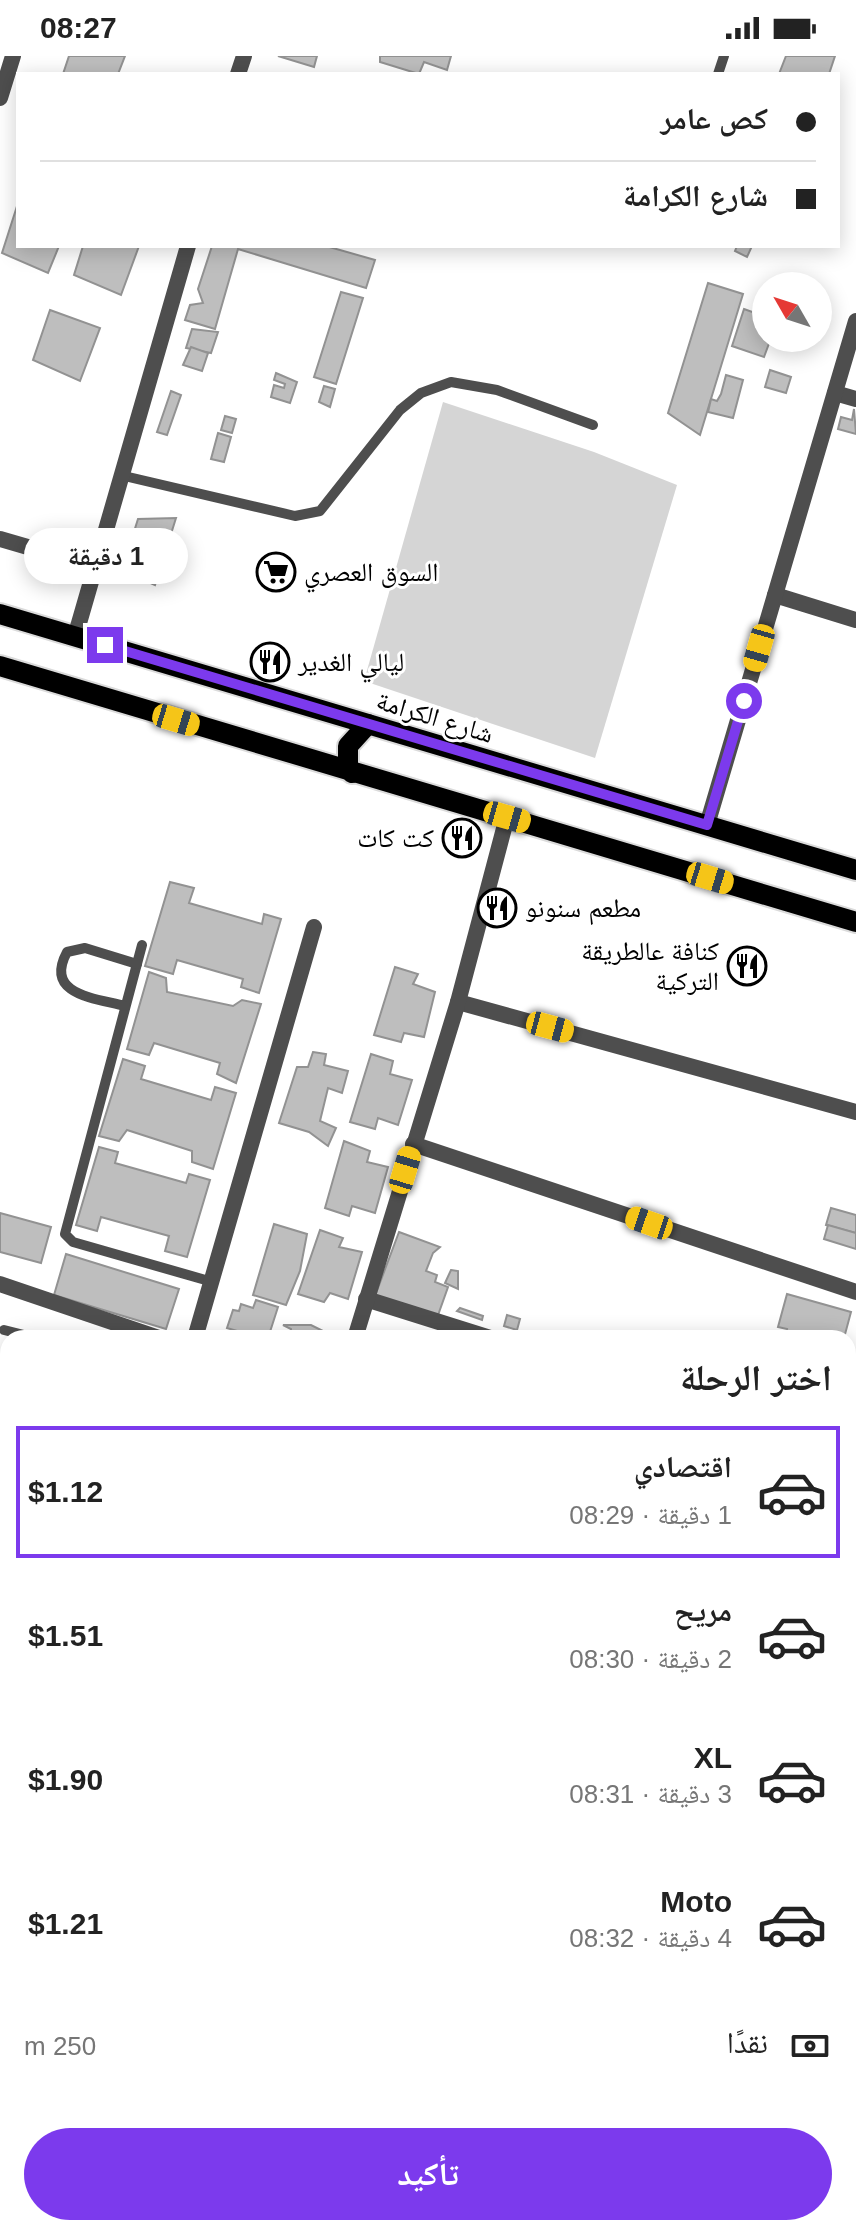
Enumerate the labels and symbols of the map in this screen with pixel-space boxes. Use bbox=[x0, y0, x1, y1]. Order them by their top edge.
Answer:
north arrow bbox=[752, 272, 832, 352]
callout: 1 دقيقة bbox=[23, 529, 187, 585]
supermarket icon: السوق العصري bbox=[255, 551, 297, 593]
place label: السوق العصري bbox=[304, 557, 438, 593]
car bbox=[741, 622, 777, 674]
route end bbox=[87, 627, 123, 663]
restaurant icon: ليالي الغدير bbox=[249, 641, 291, 683]
place label: ليالي الغدير bbox=[297, 647, 404, 683]
route start bbox=[726, 683, 762, 719]
street label: شارع الكرامة bbox=[373, 685, 497, 750]
car bbox=[150, 702, 202, 738]
car bbox=[481, 799, 533, 835]
restaurant icon: كت كات bbox=[441, 817, 483, 859]
place label: كت كات bbox=[357, 823, 434, 853]
car bbox=[684, 860, 736, 896]
restaurant icon: مطعم سنونو bbox=[476, 887, 518, 929]
place label: مطعم سنونو bbox=[525, 893, 641, 925]
place label: كنافة عالطريقة التركية bbox=[581, 936, 719, 996]
restaurant icon: كنافة عالطريقة التركية bbox=[726, 945, 768, 987]
car bbox=[524, 1009, 576, 1045]
car bbox=[387, 1144, 423, 1196]
car bbox=[622, 1204, 676, 1242]

